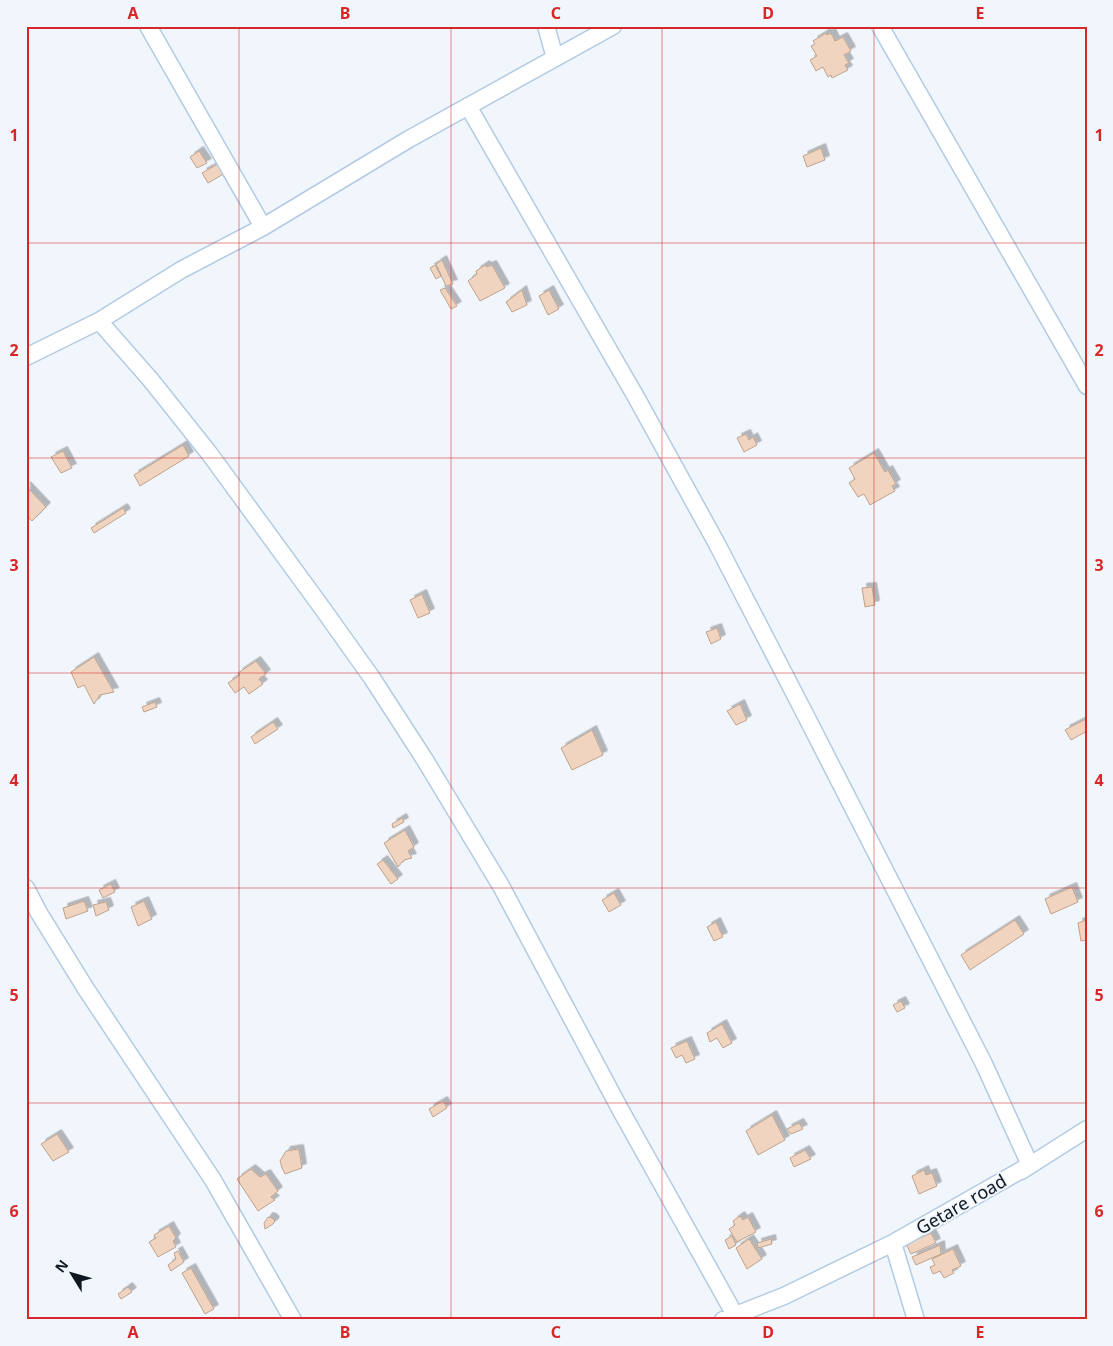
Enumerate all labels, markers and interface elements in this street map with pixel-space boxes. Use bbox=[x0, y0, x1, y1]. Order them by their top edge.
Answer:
text: A bbox=[127, 2, 139, 24]
text: B bbox=[340, 2, 350, 24]
text: C bbox=[551, 2, 561, 24]
text: D bbox=[762, 2, 774, 24]
text: E bbox=[976, 2, 985, 24]
text: 1 bbox=[9, 124, 19, 146]
text: 1 bbox=[1094, 124, 1104, 146]
text: 2 bbox=[9, 339, 19, 361]
text: 2 bbox=[1094, 339, 1104, 361]
text: 3 bbox=[9, 554, 19, 576]
text: 3 bbox=[1094, 554, 1104, 576]
text: 4 bbox=[9, 769, 19, 791]
text: 4 bbox=[1094, 769, 1104, 791]
text: 5 bbox=[9, 984, 19, 1006]
text: 5 bbox=[1094, 984, 1104, 1006]
street label: Getare road bbox=[911, 1168, 1011, 1240]
text: 6 bbox=[9, 1200, 19, 1222]
text: 6 bbox=[1094, 1200, 1104, 1222]
north arrow bbox=[48, 1248, 98, 1298]
text: N bbox=[50, 1256, 72, 1276]
text: A bbox=[127, 1321, 139, 1343]
text: B bbox=[340, 1321, 350, 1343]
text: C bbox=[551, 1321, 561, 1343]
text: D bbox=[762, 1321, 774, 1343]
text: E bbox=[976, 1321, 985, 1343]

